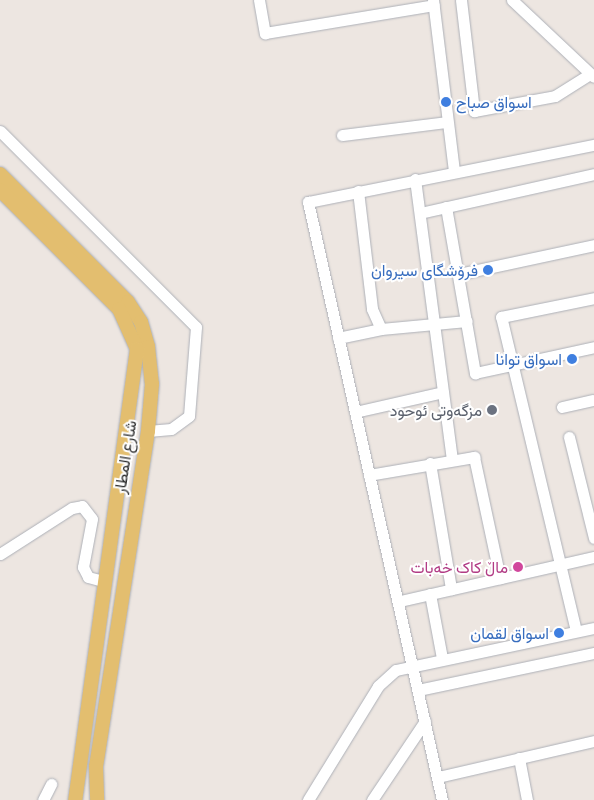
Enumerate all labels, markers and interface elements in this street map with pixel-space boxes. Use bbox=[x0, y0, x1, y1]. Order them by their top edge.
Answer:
place label: اسواق صباح bbox=[456, 92, 532, 112]
marker: اسواق صباح bbox=[440, 96, 452, 108]
place label: فرۆشگای سیروان bbox=[371, 260, 478, 280]
marker: فرۆشگای سیروان bbox=[482, 264, 494, 276]
place label: اسواق توانا bbox=[496, 349, 562, 369]
marker: اسواق توانا bbox=[566, 353, 578, 365]
place label: مزگەوتی ئوحود bbox=[390, 400, 482, 420]
marker: مزگەوتی ئوحود bbox=[486, 404, 498, 416]
street label: شارع المطار bbox=[110, 419, 140, 495]
place label: ماڵ کاک خەبات bbox=[411, 557, 508, 577]
marker: ماڵ کاک خەبات bbox=[512, 561, 524, 573]
place label: اسواق لقمان bbox=[470, 623, 549, 643]
marker: اسواق لقمان bbox=[553, 627, 565, 639]

